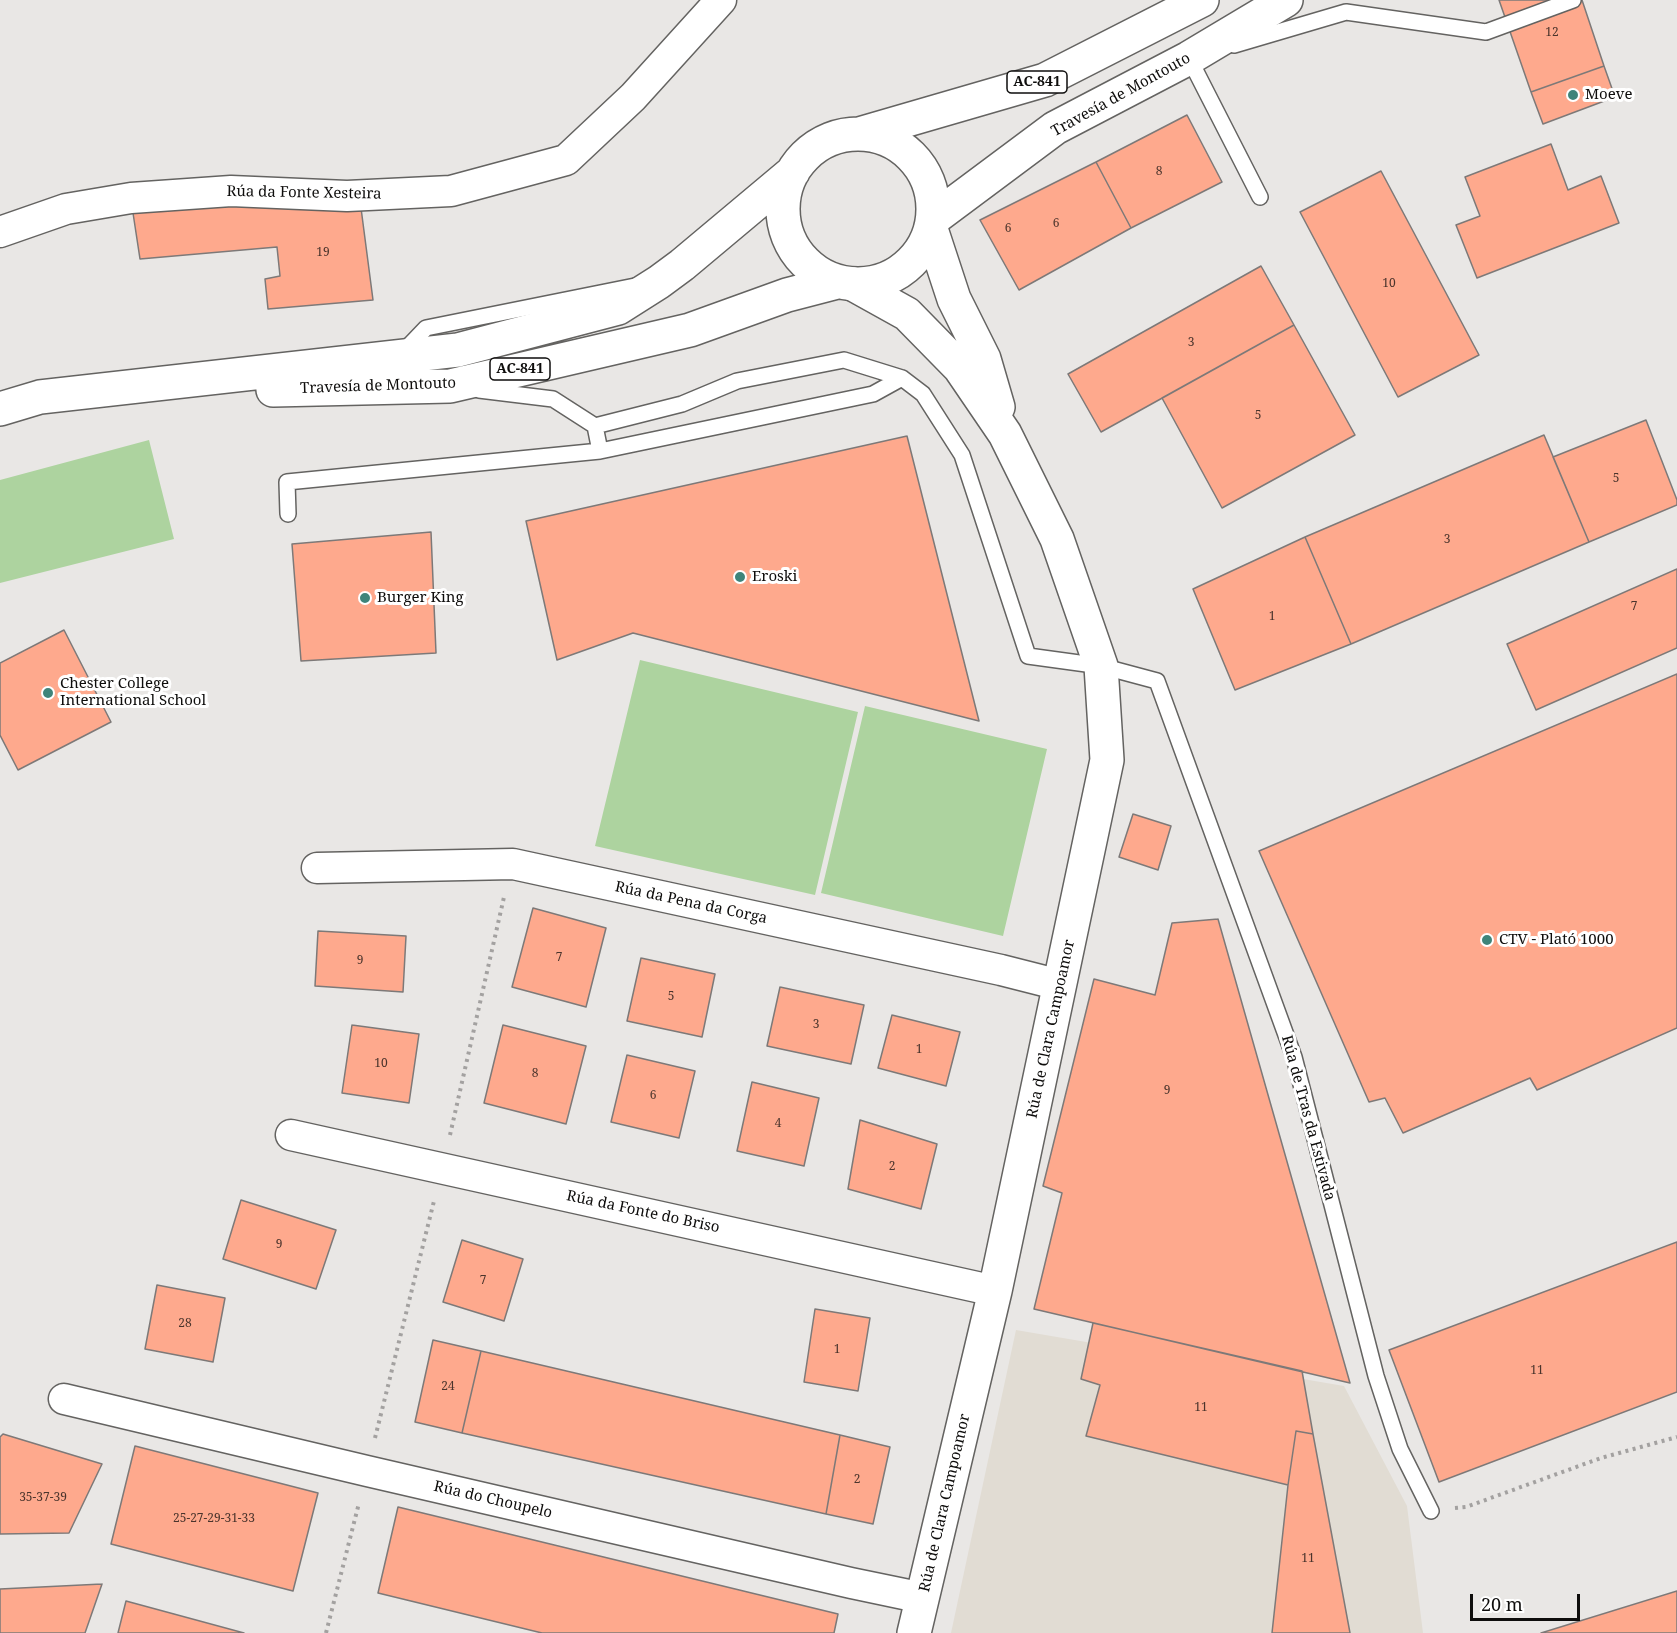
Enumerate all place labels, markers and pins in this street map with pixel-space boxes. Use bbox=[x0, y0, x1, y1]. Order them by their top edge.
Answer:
place label: Moeve bbox=[1585, 86, 1632, 104]
marker: Moeve bbox=[1566, 88, 1580, 102]
place label: Eroski bbox=[752, 568, 797, 586]
marker: Eroski bbox=[733, 570, 747, 584]
place label: Burger King bbox=[377, 589, 464, 607]
marker: Burger King bbox=[358, 591, 372, 605]
place label: Chester College International School bbox=[60, 675, 206, 710]
marker: Chester College International School bbox=[41, 686, 55, 700]
place label: CTV - Plató 1000 bbox=[1499, 931, 1614, 949]
marker: CTV - Plató 1000 bbox=[1480, 933, 1494, 947]

